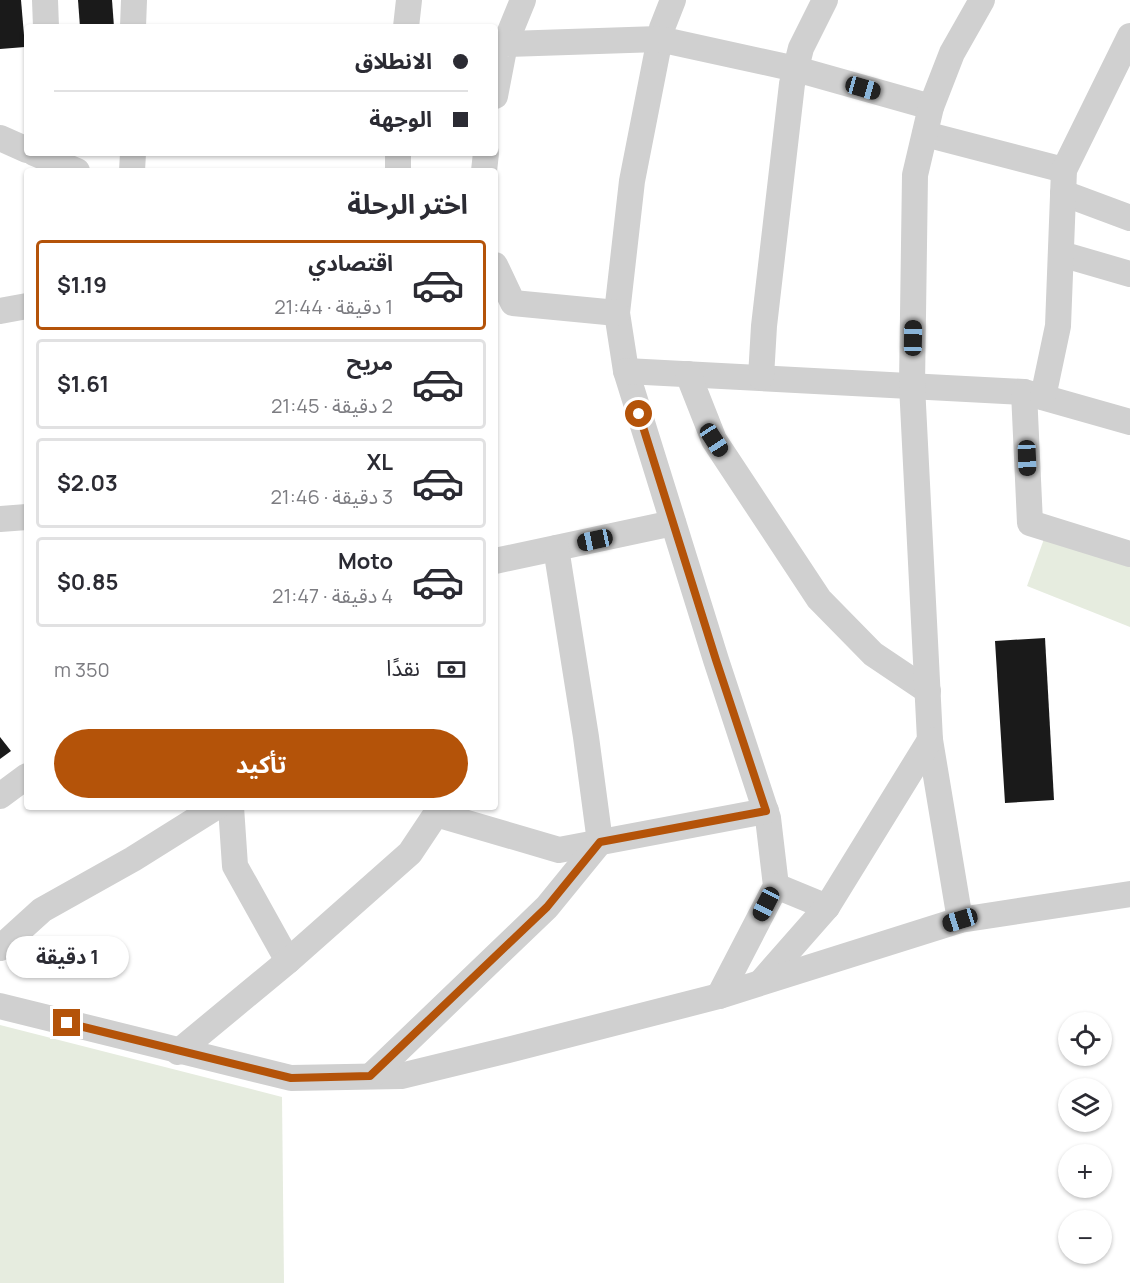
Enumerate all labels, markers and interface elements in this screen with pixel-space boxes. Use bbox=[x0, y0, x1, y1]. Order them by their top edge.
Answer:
text: الانطلاق bbox=[355, 46, 432, 76]
car bbox=[843, 74, 883, 102]
text: الوجهة bbox=[369, 104, 432, 134]
text: اختر الرحلة bbox=[347, 185, 468, 222]
text: اقتصادي bbox=[308, 248, 393, 278]
icon: car bbox=[411, 258, 465, 312]
text: $1.19 bbox=[57, 270, 107, 300]
text: 1 دقيقة · 21:44 bbox=[274, 293, 393, 320]
car bbox=[904, 320, 922, 356]
text: مريح bbox=[347, 347, 393, 377]
icon: car bbox=[411, 357, 465, 411]
text: $1.61 bbox=[57, 369, 109, 399]
text: 2 دقيقة · 21:45 bbox=[271, 392, 393, 419]
route start bbox=[625, 400, 652, 427]
car bbox=[697, 420, 731, 460]
car bbox=[1017, 440, 1037, 476]
text: XL bbox=[367, 447, 393, 477]
icon: car bbox=[411, 456, 465, 510]
text: $2.03 bbox=[57, 468, 118, 498]
text: 3 دقيقة · 21:46 bbox=[270, 483, 393, 510]
car bbox=[576, 527, 614, 553]
text: Moto bbox=[338, 546, 393, 576]
icon: car bbox=[411, 555, 465, 609]
text: $0.85 bbox=[57, 567, 118, 597]
text: 4 دقيقة · 21:47 bbox=[272, 582, 393, 609]
text: نقدًا bbox=[386, 653, 420, 683]
icon: cash bbox=[435, 653, 468, 686]
text: 350 m bbox=[54, 656, 110, 683]
button: تأكيد bbox=[54, 729, 468, 798]
car bbox=[750, 884, 782, 924]
car bbox=[940, 906, 980, 934]
callout: 1 دقيقة bbox=[5, 936, 128, 978]
text: 1 دقيقة bbox=[36, 943, 99, 970]
route end bbox=[53, 1009, 80, 1036]
map controls bbox=[1058, 1012, 1112, 1264]
button: locate bbox=[1058, 1012, 1112, 1066]
button: layers bbox=[1058, 1078, 1112, 1132]
button: + bbox=[1058, 1144, 1112, 1198]
button: − bbox=[1058, 1210, 1112, 1264]

